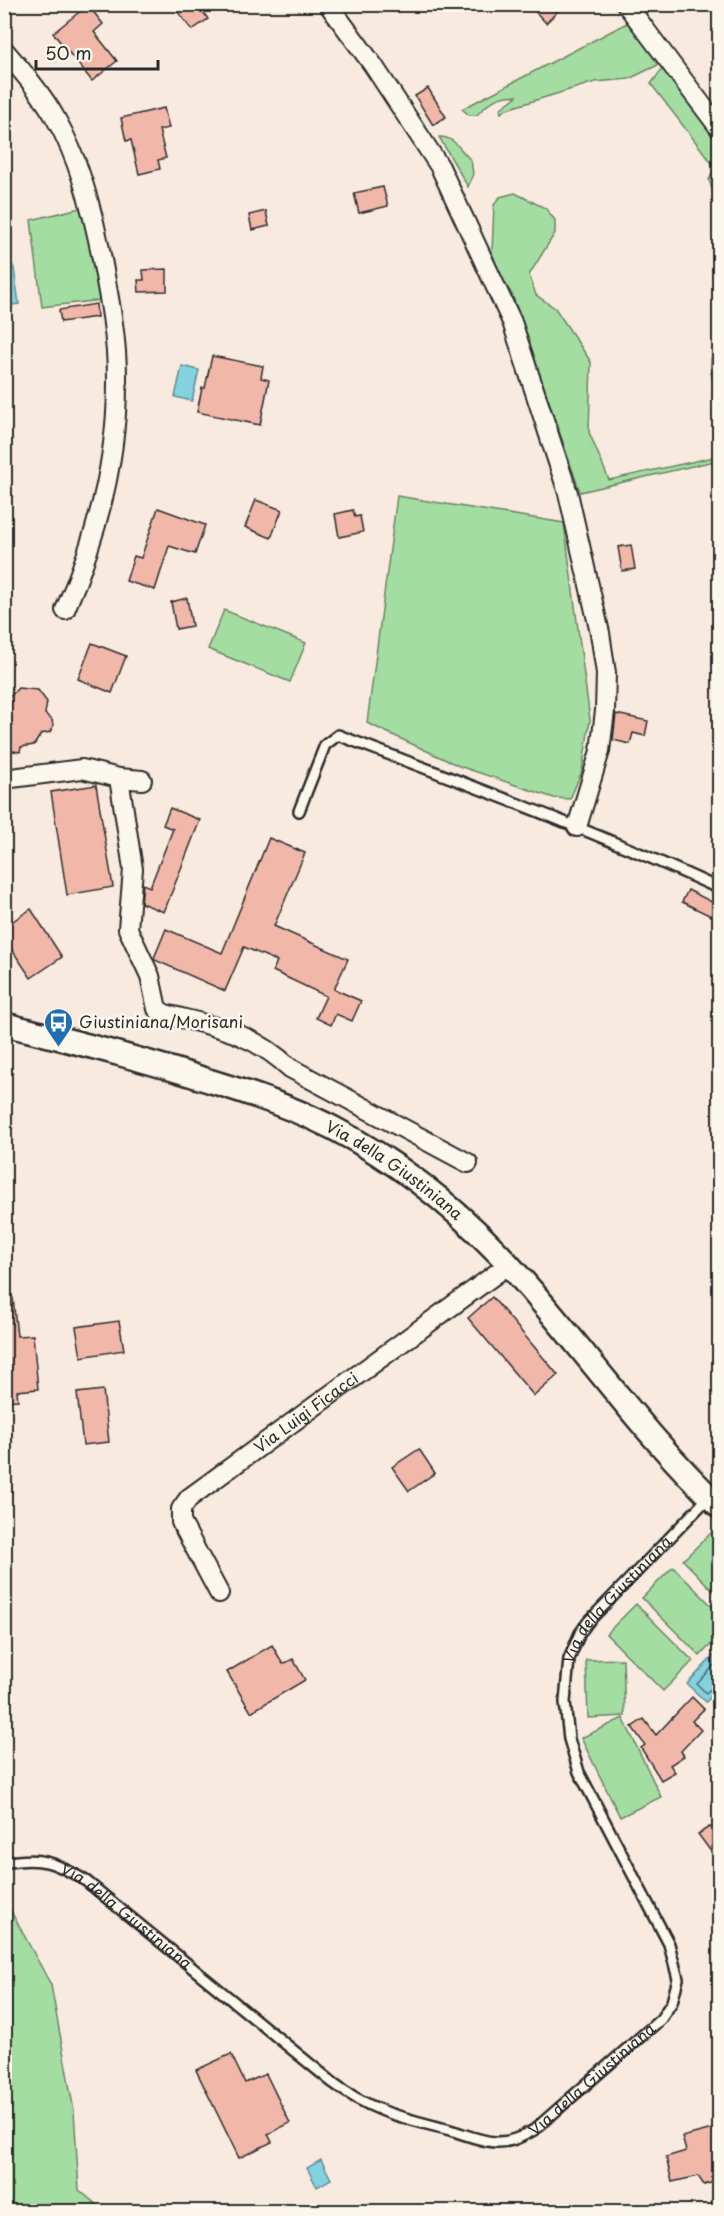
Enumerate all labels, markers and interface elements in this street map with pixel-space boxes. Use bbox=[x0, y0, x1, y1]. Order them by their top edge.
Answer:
scale bar bbox=[36, 33, 158, 71]
text: 50 m bbox=[45, 39, 92, 66]
bus stop icon: Giustiniana/Morisani bbox=[42, 1006, 74, 1048]
place label: Giustiniana/Morisani bbox=[79, 1009, 243, 1033]
street label: Via della Giustiniana bbox=[322, 1113, 469, 1225]
street label: Via Luigi Ficacci bbox=[248, 1365, 363, 1458]
street label: Via della Giustiniana bbox=[556, 1529, 677, 1667]
street label: Via della Giustiniana bbox=[57, 1856, 198, 1974]
street label: Via della Giustiniana bbox=[522, 2016, 660, 2141]

